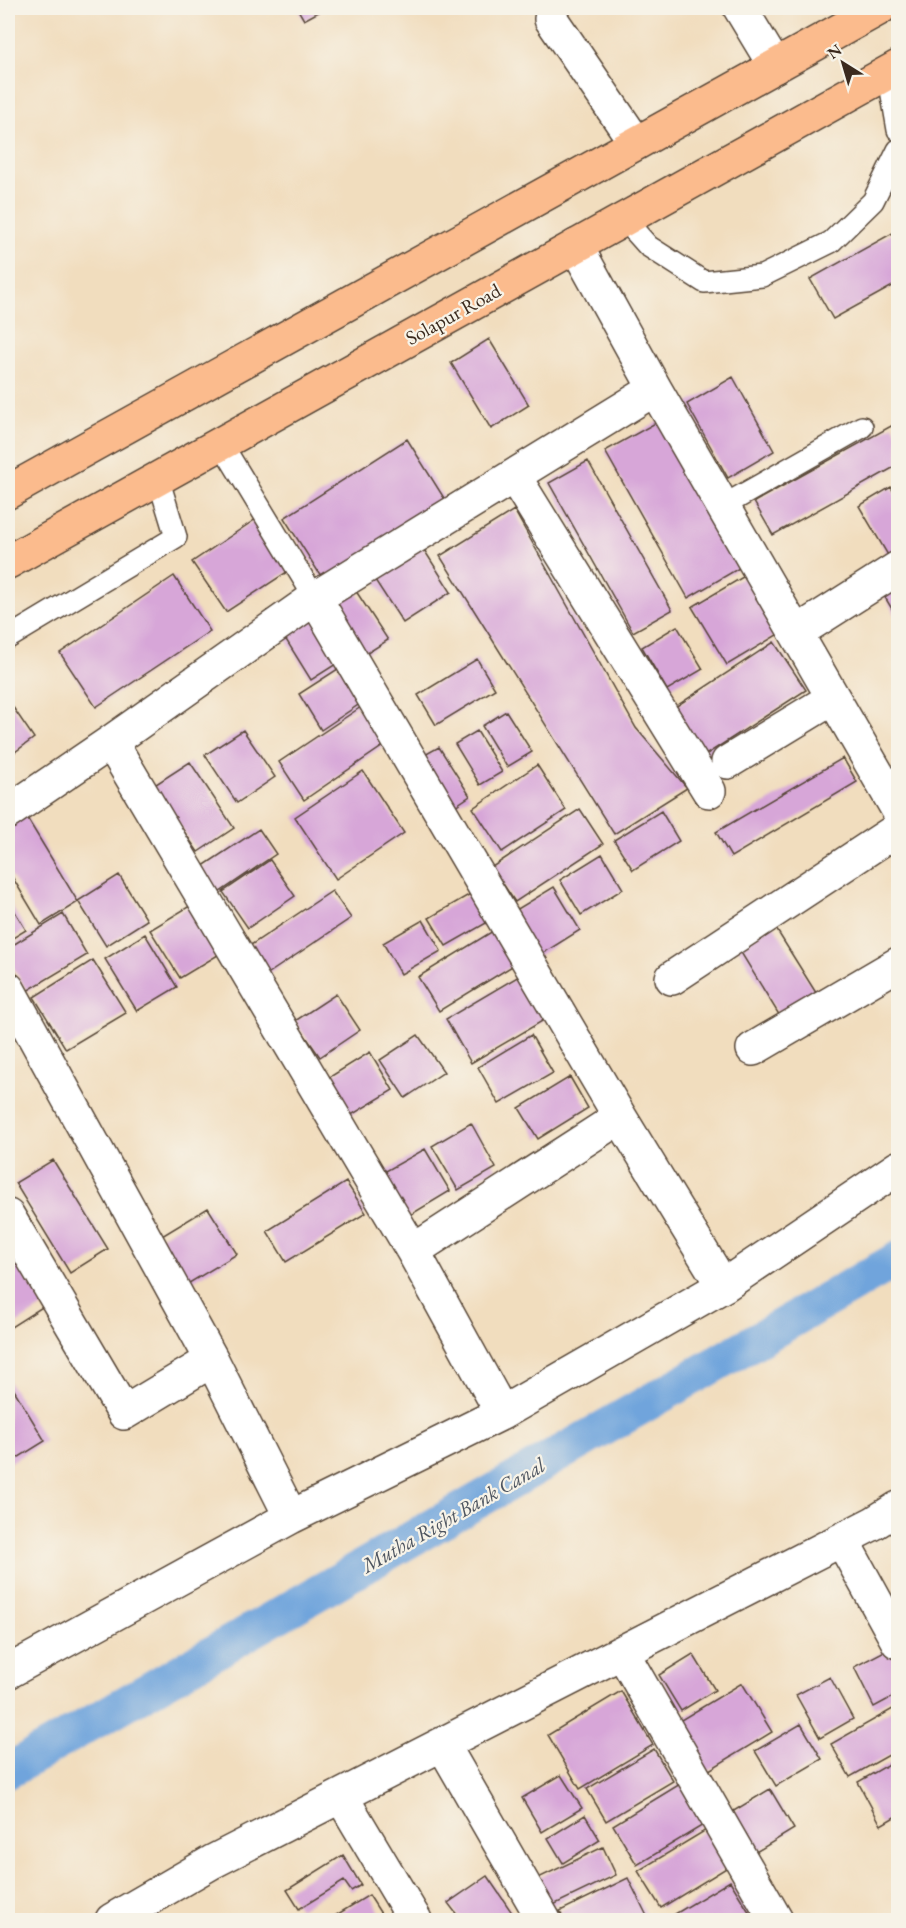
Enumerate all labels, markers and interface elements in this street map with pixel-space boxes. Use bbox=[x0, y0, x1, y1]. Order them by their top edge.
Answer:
north arrow bbox=[813, 33, 873, 93]
text: N bbox=[823, 39, 846, 64]
street label: Solapur Road bbox=[401, 277, 506, 351]
water label: Mutha Right Bank Canal bbox=[355, 1451, 551, 1580]

